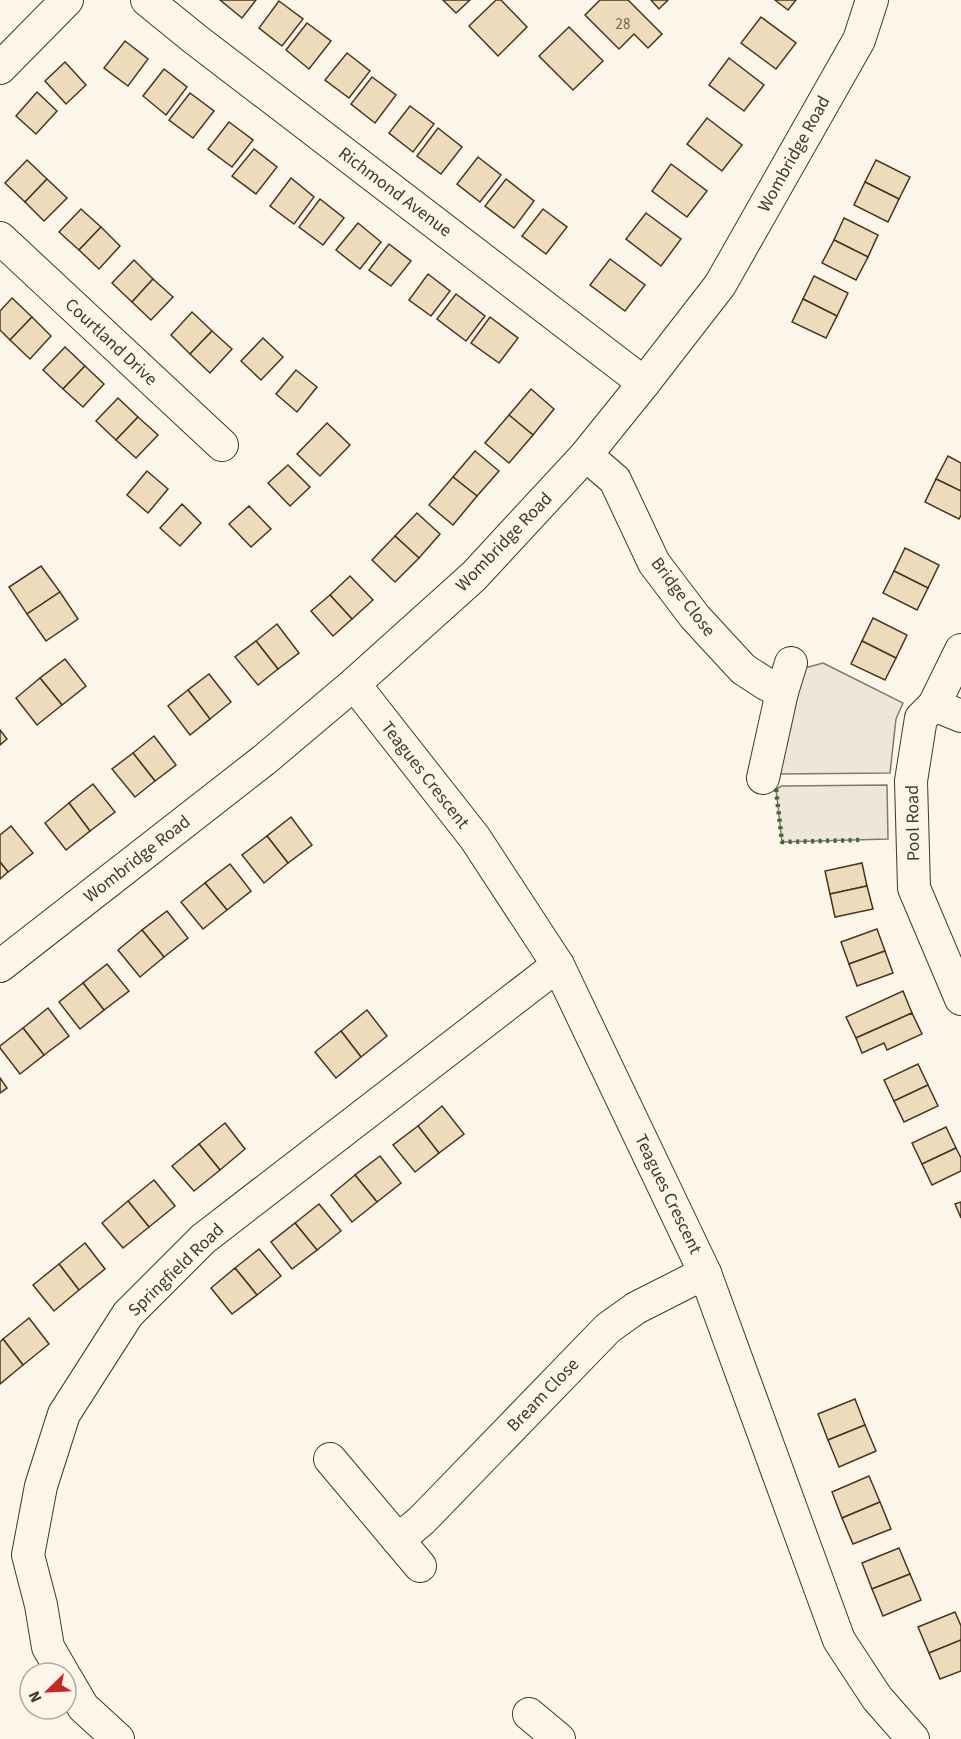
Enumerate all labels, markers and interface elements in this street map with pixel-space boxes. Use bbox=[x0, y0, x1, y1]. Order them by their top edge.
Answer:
house number: 28 bbox=[616, 14, 630, 35]
street label: Wombridge Road bbox=[752, 91, 836, 217]
street label: Richmond Avenue bbox=[333, 141, 457, 243]
street label: Courtland Drive bbox=[59, 293, 163, 392]
street label: Wombridge Road bbox=[450, 487, 558, 597]
street label: Bridge Close bbox=[645, 552, 721, 642]
street label: Teagues Crescent bbox=[375, 716, 475, 834]
street label: Pool Road bbox=[900, 785, 926, 861]
street label: Wombridge Road bbox=[78, 809, 196, 909]
street label: Teagues Crescent bbox=[628, 1130, 708, 1258]
street label: Springfield Road bbox=[122, 1218, 230, 1322]
street label: Bream Close bbox=[501, 1352, 585, 1437]
north arrow bbox=[18, 1661, 78, 1721]
text: N bbox=[23, 1687, 47, 1706]

